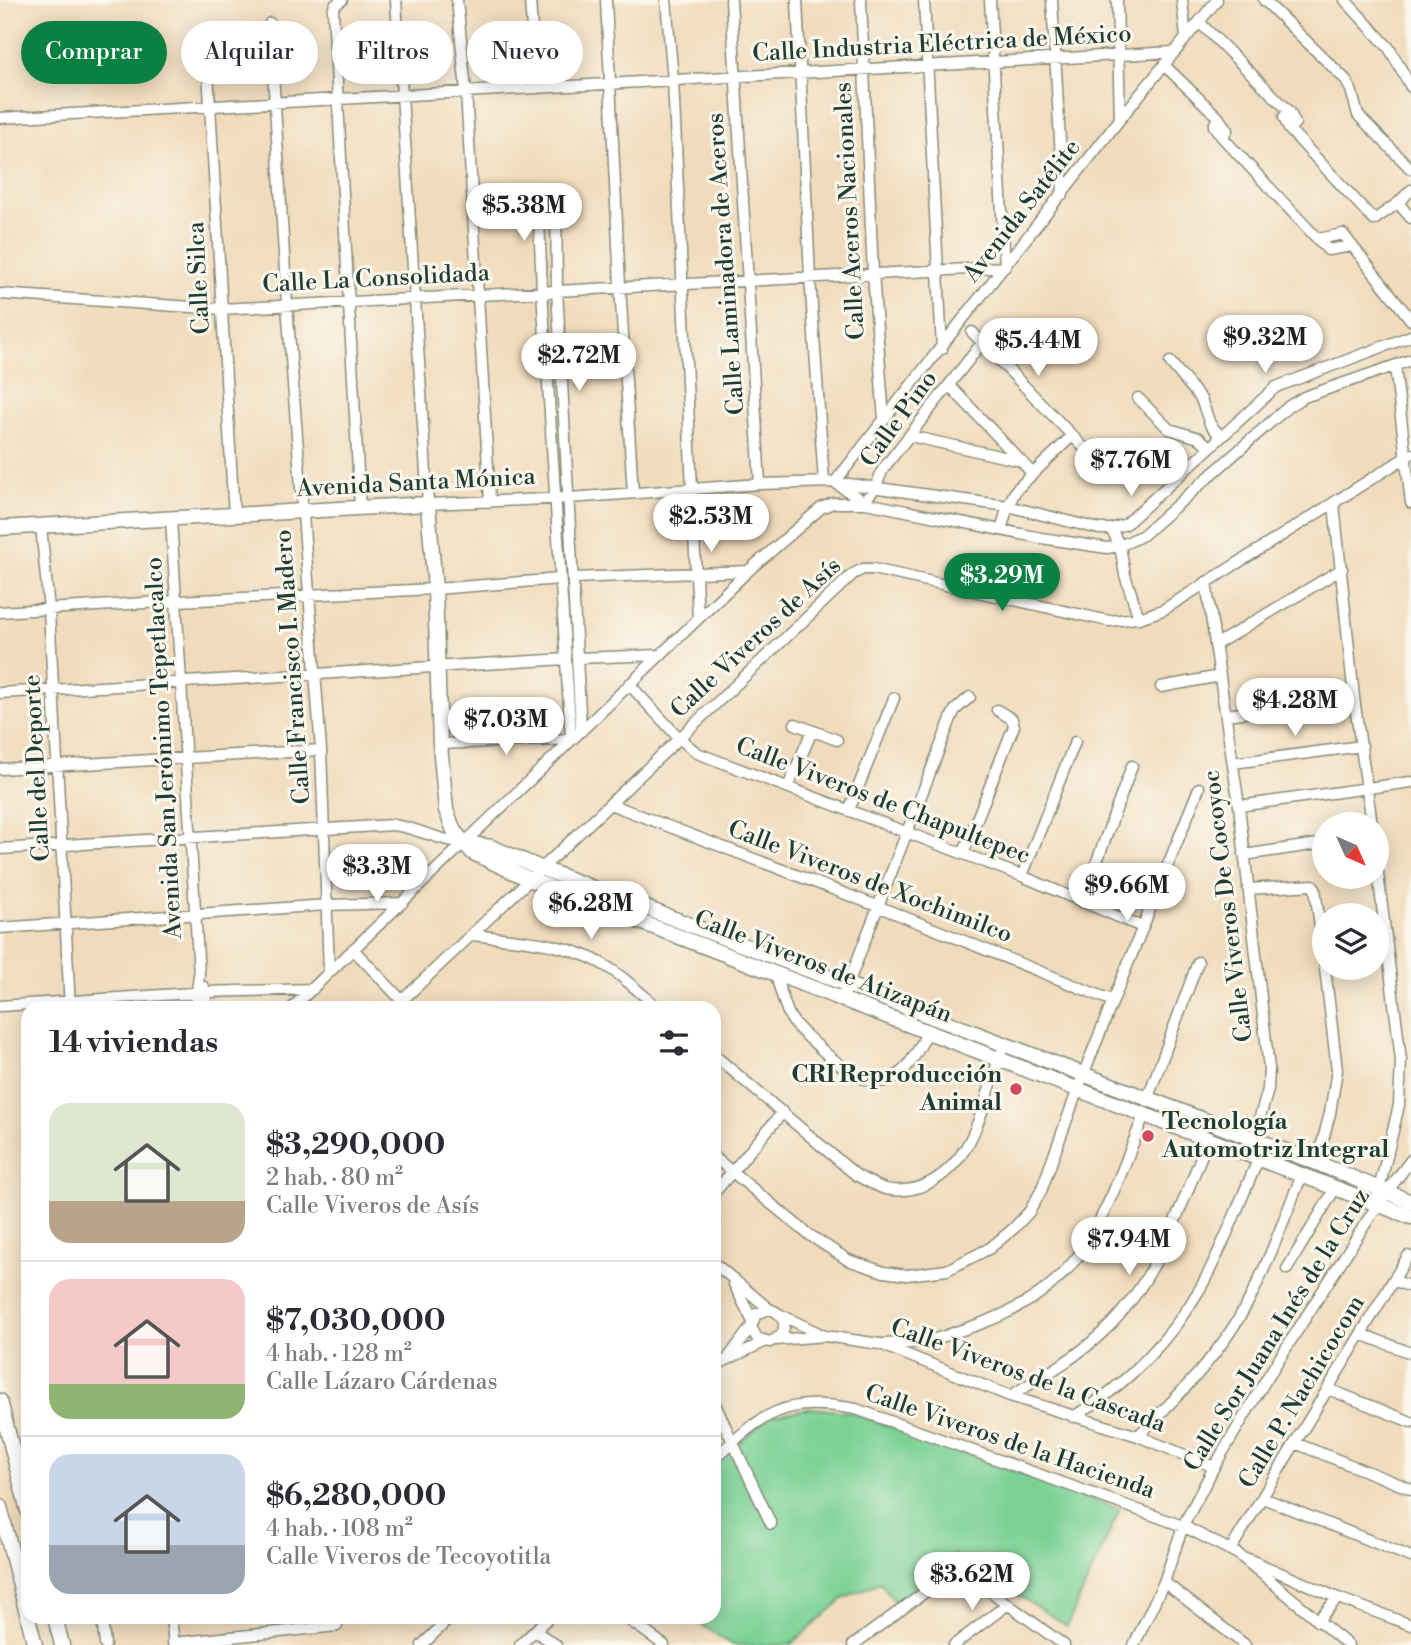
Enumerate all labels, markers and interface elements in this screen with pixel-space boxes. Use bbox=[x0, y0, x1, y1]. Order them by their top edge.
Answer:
street label: Calle Industria Eléctrica de México bbox=[752, 19, 1132, 69]
chip: Comprar bbox=[21, 21, 167, 84]
chip: Alquilar bbox=[181, 21, 318, 84]
chip: Filtros bbox=[332, 21, 453, 84]
chip: Nuevo bbox=[467, 21, 583, 84]
street label: Calle Aceros Nacionales bbox=[828, 81, 872, 341]
street label: Calle Laminadora de Aceros bbox=[700, 112, 752, 416]
street label: Avenida Satélite bbox=[956, 133, 1087, 289]
pin: $5.38M bbox=[467, 184, 581, 243]
text: $5.38M bbox=[482, 192, 566, 220]
street label: Calle Silca bbox=[181, 220, 217, 335]
street label: Calle La Consolidada bbox=[261, 258, 491, 300]
pin: $9.32M bbox=[1208, 316, 1322, 375]
pin: $5.44M bbox=[981, 318, 1095, 378]
text: $9.32M bbox=[1223, 324, 1307, 352]
text: $5.44M bbox=[995, 327, 1081, 355]
pin: $2.72M bbox=[522, 334, 636, 393]
text: $2.72M bbox=[537, 342, 621, 370]
street label: Calle Pino bbox=[854, 365, 944, 473]
pin: $7.76M bbox=[1074, 438, 1188, 498]
text: $7.76M bbox=[1091, 447, 1171, 475]
street label: Avenida Santa Mónica bbox=[295, 462, 537, 504]
pin: $2.53M bbox=[654, 494, 768, 554]
text: $2.53M bbox=[669, 503, 753, 531]
street label: Calle Francisco I. Madero bbox=[268, 529, 318, 805]
street label: Calle Viveros de Asís bbox=[664, 551, 848, 725]
pin: $3.29M bbox=[945, 554, 1059, 613]
street label: Avenida San Jerónimo Tepetlacalco bbox=[139, 556, 189, 941]
text: $3.29M bbox=[960, 562, 1044, 590]
street label: Calle del Deporte bbox=[17, 674, 57, 862]
pin: $4.28M bbox=[1238, 678, 1352, 738]
text: $4.28M bbox=[1252, 687, 1338, 715]
pin: $7.03M bbox=[449, 698, 563, 757]
text: $7.03M bbox=[464, 706, 548, 734]
street label: Calle Viveros de Chapultepec bbox=[731, 731, 1035, 871]
street label: Calle Viveros De Cocoyoc bbox=[1196, 768, 1260, 1044]
north arrow bbox=[1312, 812, 1390, 889]
map controls bbox=[1312, 812, 1389, 980]
street label: Calle Viveros de Xochimilco bbox=[724, 814, 1016, 950]
pin: $3.3M bbox=[328, 844, 426, 904]
text: $3.3M bbox=[343, 853, 411, 881]
pin: $9.66M bbox=[1070, 864, 1184, 923]
text: $9.66M bbox=[1085, 872, 1169, 900]
pin: $6.28M bbox=[534, 881, 648, 941]
text: $6.28M bbox=[549, 890, 633, 918]
button: layers bbox=[1312, 903, 1389, 980]
street label: Calle Viveros de Atizapán bbox=[690, 904, 956, 1030]
text: 14 viviendas bbox=[49, 1024, 218, 1062]
icon: filters bbox=[655, 1024, 693, 1062]
place label: CRI Reproducción Animal bbox=[791, 1060, 1002, 1118]
marker: CRI Reproducción Animal bbox=[1008, 1081, 1024, 1097]
place label: Tecnología Automotriz Integral bbox=[1161, 1107, 1389, 1165]
text: $3,290,000 bbox=[266, 1126, 445, 1164]
marker: Tecnología Automotriz Integral bbox=[1140, 1128, 1156, 1144]
icon: home bbox=[105, 1131, 189, 1215]
text: 2 hab. · 80 m² bbox=[266, 1164, 403, 1192]
street label: Calle Sor Juana Inés de la Cruz bbox=[1177, 1183, 1377, 1477]
text: Calle Viveros de Asís bbox=[266, 1192, 479, 1220]
pin: $7.94M bbox=[1072, 1218, 1186, 1277]
text: $7.94M bbox=[1087, 1226, 1171, 1254]
street label: Calle P. Nachicocom bbox=[1232, 1290, 1372, 1494]
text: $7,030,000 bbox=[266, 1302, 446, 1340]
icon: home bbox=[105, 1307, 189, 1391]
street label: Calle Viveros de la Cascada bbox=[886, 1312, 1170, 1440]
text: 4 hab. · 128 m² bbox=[266, 1340, 412, 1368]
text: Calle Lázaro Cárdenas bbox=[266, 1368, 498, 1396]
street label: Calle Viveros de la Hacienda bbox=[861, 1378, 1160, 1506]
text: $6,280,000 bbox=[266, 1477, 446, 1515]
icon: home bbox=[105, 1482, 189, 1566]
text: 4 hab. · 108 m² bbox=[266, 1515, 413, 1543]
text: Calle Viveros de Tecoyotitla bbox=[266, 1543, 551, 1571]
pin: $3.62M bbox=[915, 1552, 1029, 1612]
text: $3.62M bbox=[930, 1561, 1014, 1589]

